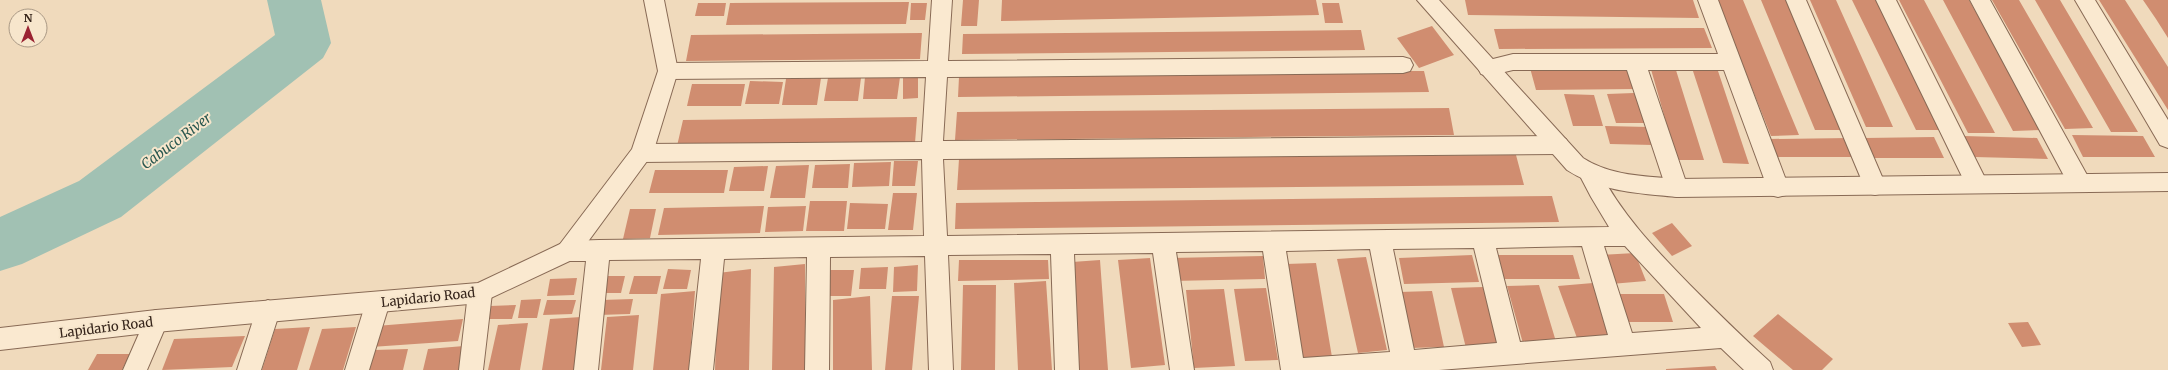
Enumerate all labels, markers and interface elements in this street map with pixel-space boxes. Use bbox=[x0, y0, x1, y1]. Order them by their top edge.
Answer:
north arrow bbox=[8, 8, 48, 48]
text: N bbox=[24, 11, 33, 25]
water label: Cabuco River bbox=[137, 109, 215, 173]
street label: Lapidario Road bbox=[380, 284, 476, 311]
street label: Lapidario Road bbox=[58, 313, 154, 342]

